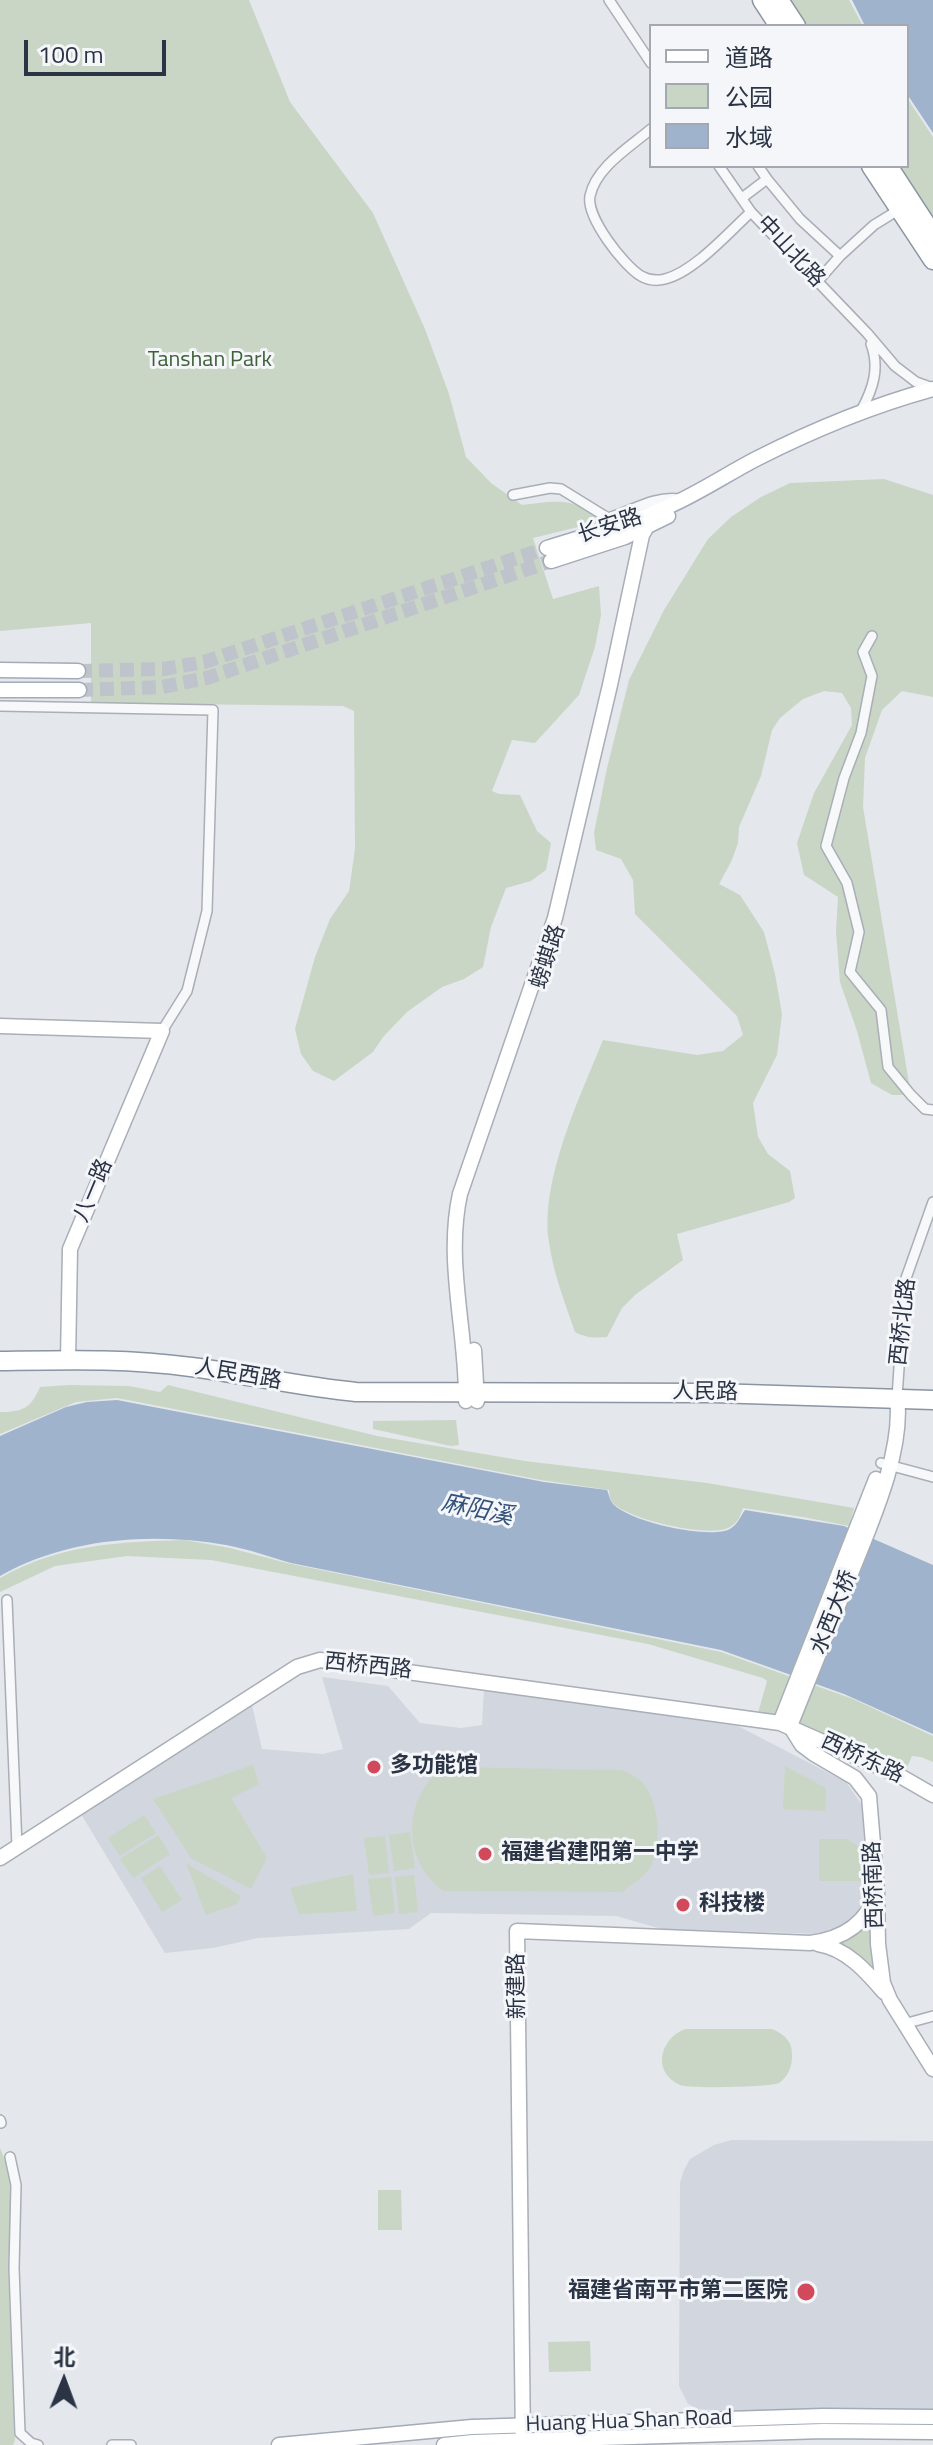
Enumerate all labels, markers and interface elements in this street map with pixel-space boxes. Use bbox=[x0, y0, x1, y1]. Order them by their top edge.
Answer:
scale bar bbox=[28, 24, 170, 74]
legend bbox=[649, 24, 909, 168]
text: 100 m bbox=[38, 36, 104, 72]
text: 道路 bbox=[725, 39, 773, 75]
text: 公园 bbox=[725, 79, 773, 115]
text: 水域 bbox=[725, 119, 773, 155]
street label: 中山北路 bbox=[750, 211, 830, 293]
park label: Tanshan Park bbox=[148, 348, 272, 374]
street label: 长安路 bbox=[575, 504, 645, 550]
street label: 螃蜞路 bbox=[526, 922, 572, 992]
street label: 八一路 bbox=[69, 1155, 119, 1227]
street label: 西桥北路 bbox=[886, 1277, 922, 1367]
street label: 人民西路 bbox=[192, 1354, 284, 1396]
street label: 人民路 bbox=[672, 1379, 738, 1407]
water label: 麻阳溪 bbox=[439, 1489, 515, 1533]
street label: 水西大桥 bbox=[806, 1567, 864, 1659]
street label: 西桥西路 bbox=[323, 1649, 413, 1685]
street label: 西桥东路 bbox=[817, 1728, 907, 1790]
place label: 多功能馆 bbox=[390, 1754, 478, 1780]
marker: 多功能馆 bbox=[365, 1758, 383, 1776]
place label: 福建省建阳第一中学 bbox=[501, 1841, 699, 1867]
street label: 西桥南路 bbox=[860, 1841, 890, 1929]
marker: 福建省建阳第一中学 bbox=[476, 1845, 494, 1863]
place label: 科技楼 bbox=[699, 1892, 765, 1918]
marker: 科技楼 bbox=[674, 1896, 692, 1914]
street label: 新建路 bbox=[504, 1953, 532, 2019]
place label: 福建省南平市第二医院 bbox=[568, 2279, 788, 2305]
marker: 福建省南平市第二医院 bbox=[795, 2281, 817, 2303]
text: 北 bbox=[53, 2340, 76, 2374]
north arrow bbox=[24, 2341, 104, 2421]
street label: Huang Hua Shan Road bbox=[525, 2405, 733, 2439]

